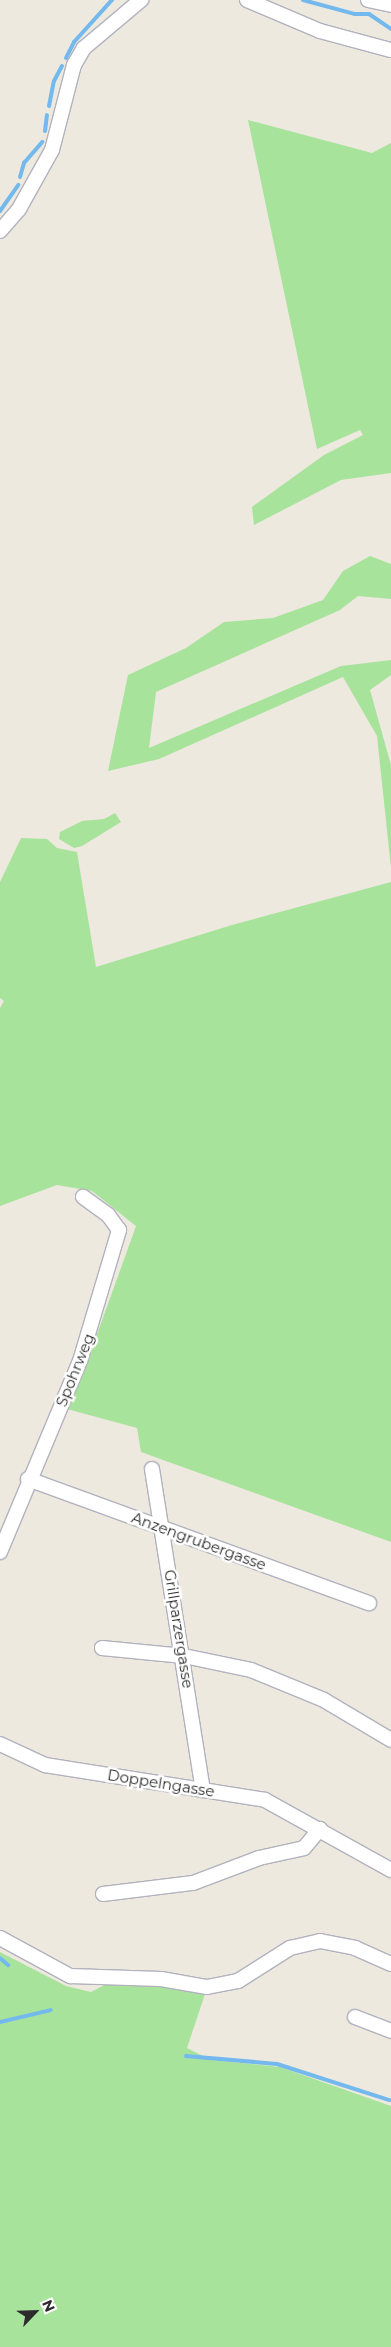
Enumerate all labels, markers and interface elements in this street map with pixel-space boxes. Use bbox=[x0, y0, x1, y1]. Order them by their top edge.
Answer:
street label: Spohrweg bbox=[52, 1331, 98, 1409]
street label: Anzengrubergasse bbox=[129, 1508, 269, 1574]
street label: Grillparzergasse bbox=[161, 1568, 197, 1690]
street label: Doppelngasse bbox=[106, 1766, 216, 1800]
north arrow bbox=[10, 2287, 60, 2337]
text: N bbox=[38, 2297, 59, 2315]

